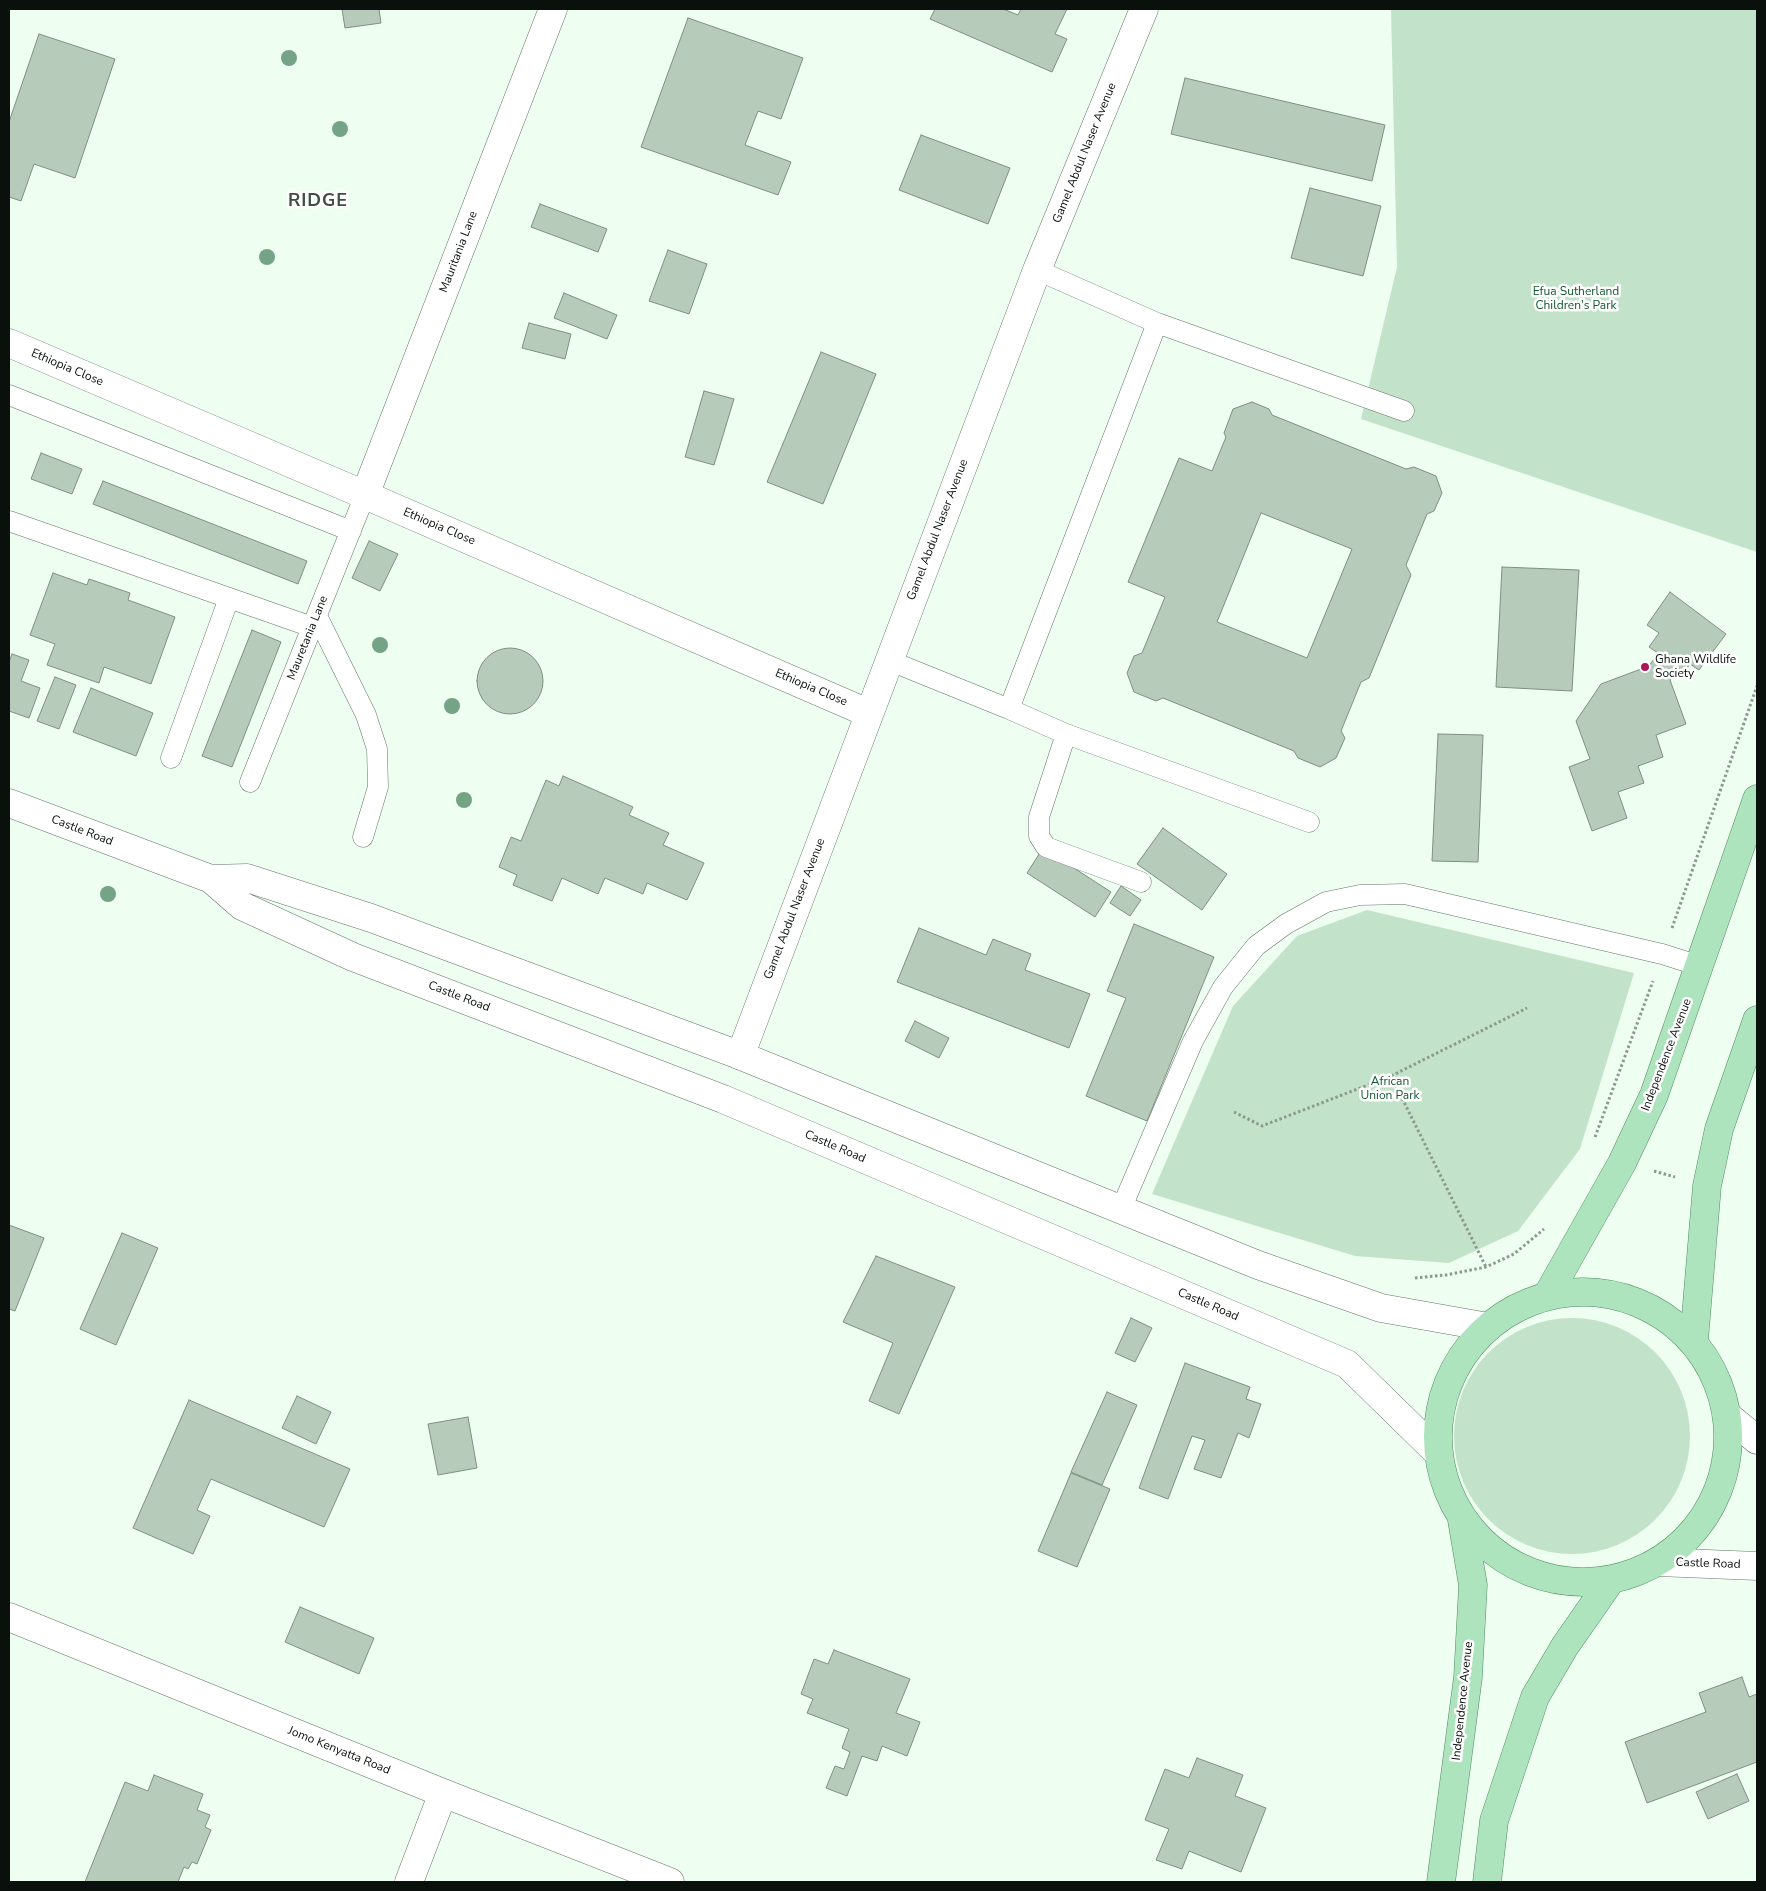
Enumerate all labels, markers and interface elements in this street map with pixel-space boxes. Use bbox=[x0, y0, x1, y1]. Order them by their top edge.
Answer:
street label: Gamel Abdul Naser Avenue bbox=[1050, 81, 1120, 225]
district label: RIDGE bbox=[287, 191, 349, 213]
street label: Mauritania Lane bbox=[437, 209, 481, 295]
park label: Efua Sutherland Children's Park bbox=[1533, 285, 1619, 313]
street label: Ethiopia Close bbox=[29, 346, 105, 390]
street label: Gamel Abdul Naser Avenue bbox=[904, 457, 972, 603]
street label: Ethiopia Close bbox=[401, 505, 477, 549]
street label: Mauretania Lane bbox=[285, 594, 331, 682]
place label: Ghana Wildlife Society bbox=[1655, 653, 1736, 681]
marker: Ghana Wildlife Society bbox=[1639, 661, 1651, 673]
street label: Ethiopia Close bbox=[773, 666, 849, 710]
street label: Castle Road bbox=[49, 813, 115, 849]
street label: Gamel Abdul Naser Avenue bbox=[761, 836, 829, 982]
street label: Castle Road bbox=[426, 979, 492, 1015]
street label: Independence Avenue bbox=[1639, 997, 1695, 1113]
park label: African Union Park bbox=[1361, 1075, 1419, 1103]
street label: Castle Road bbox=[802, 1128, 868, 1166]
street label: Castle Road bbox=[1175, 1286, 1241, 1324]
street label: Castle Road bbox=[1675, 1556, 1741, 1572]
street label: Independence Avenue bbox=[1450, 1641, 1476, 1761]
street label: Jomo Kenyatta Road bbox=[286, 1724, 392, 1778]

